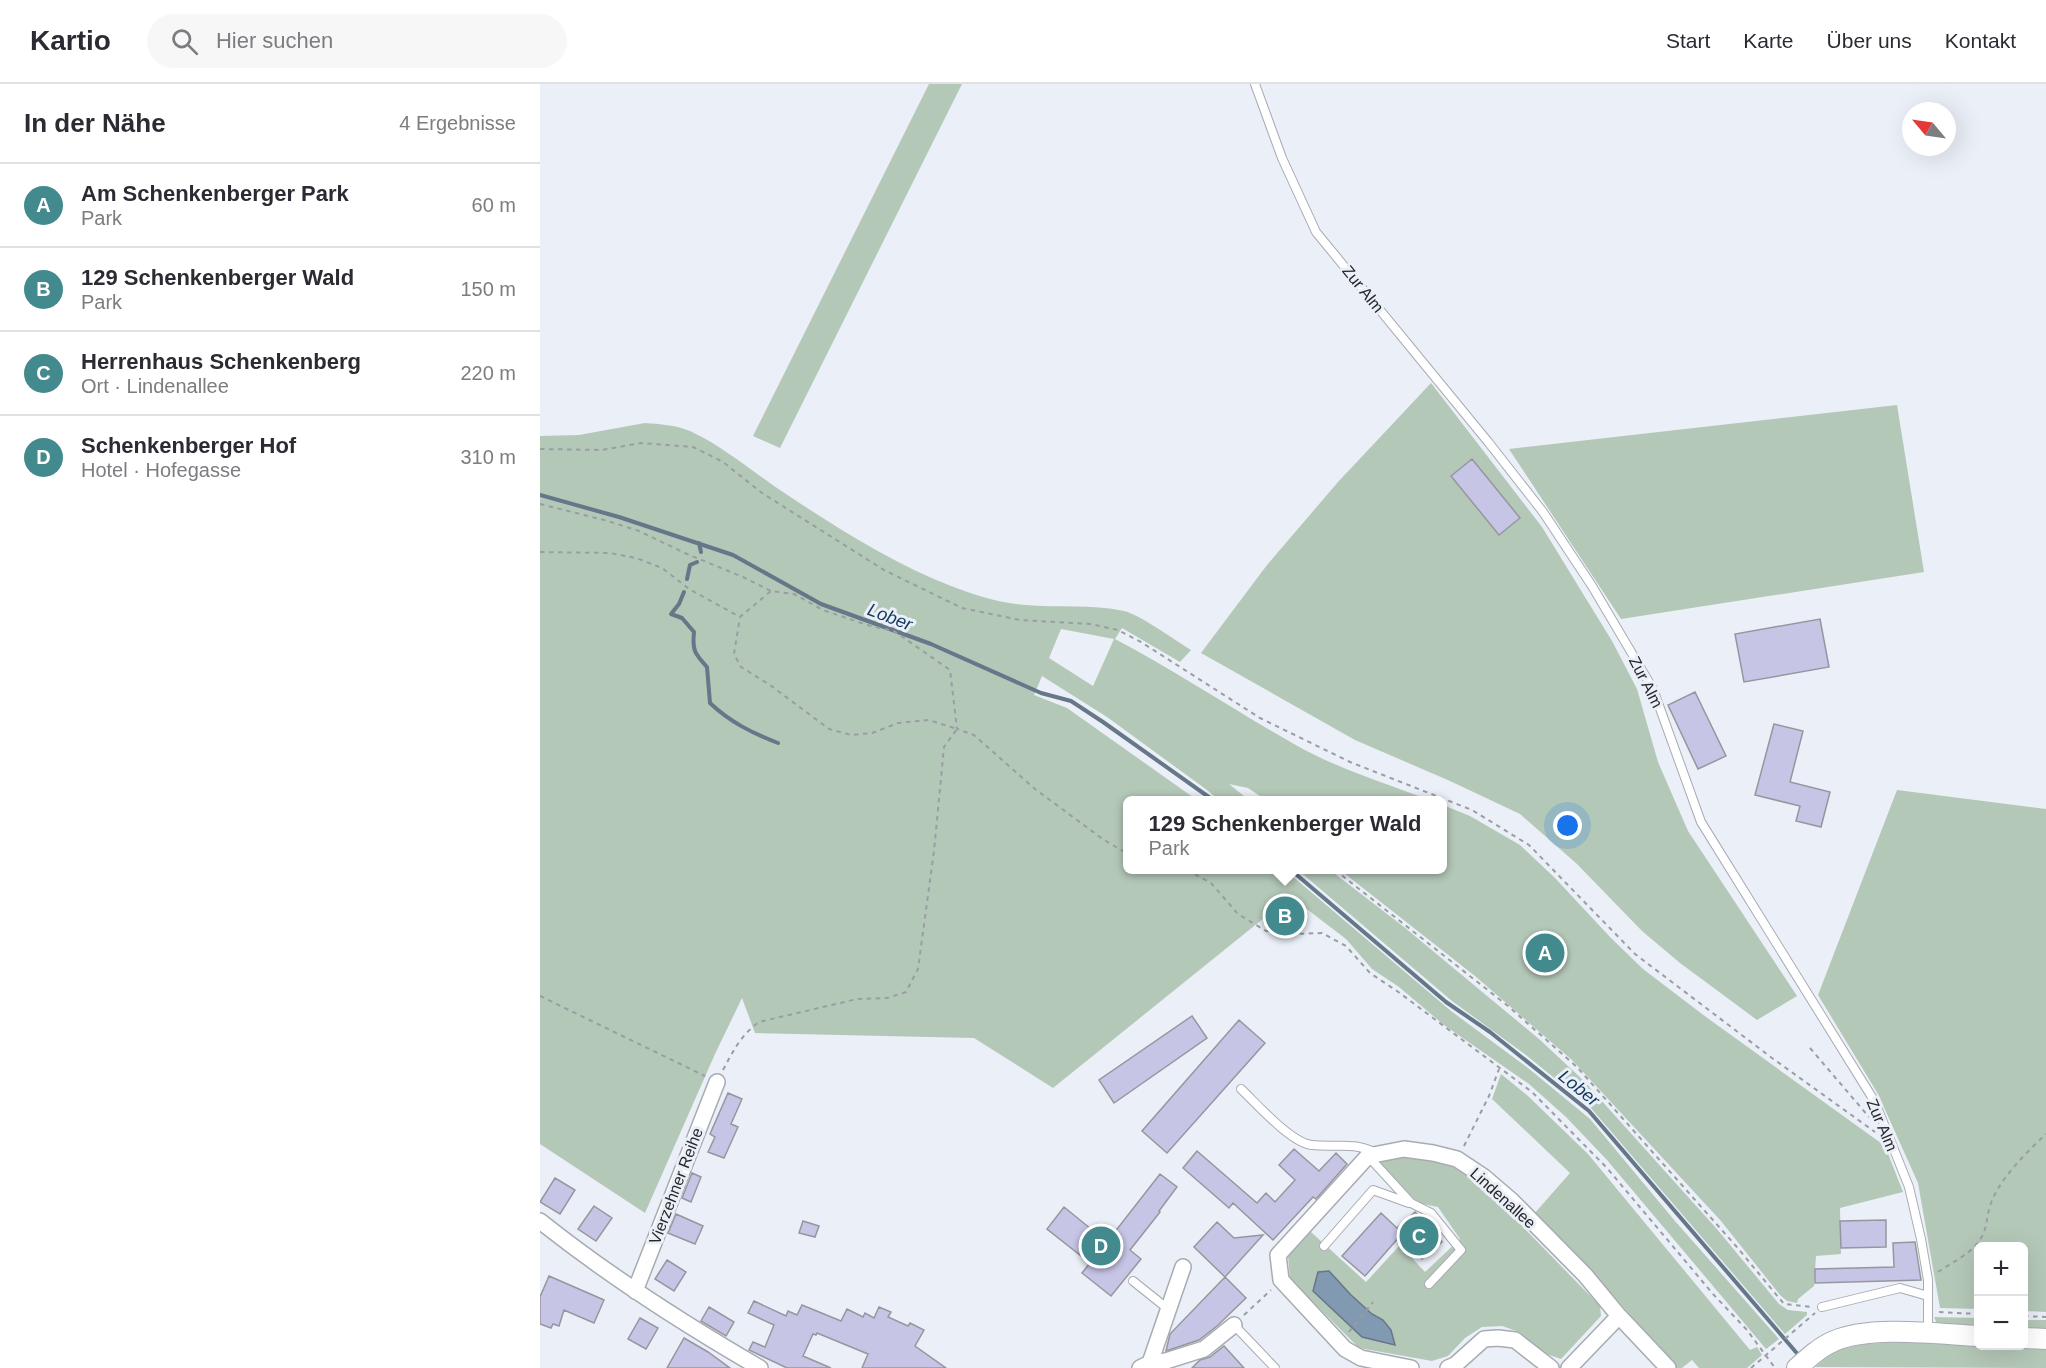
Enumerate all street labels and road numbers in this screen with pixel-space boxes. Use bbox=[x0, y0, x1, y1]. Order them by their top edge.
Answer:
street label: Zur Alm bbox=[1339, 262, 1387, 316]
street label: Zur Alm bbox=[1626, 654, 1666, 710]
street label: Zur Alm bbox=[1863, 1096, 1901, 1154]
street label: Vierzehner Reihe bbox=[646, 1125, 706, 1247]
street label: Lindenallee bbox=[1467, 1164, 1539, 1232]

